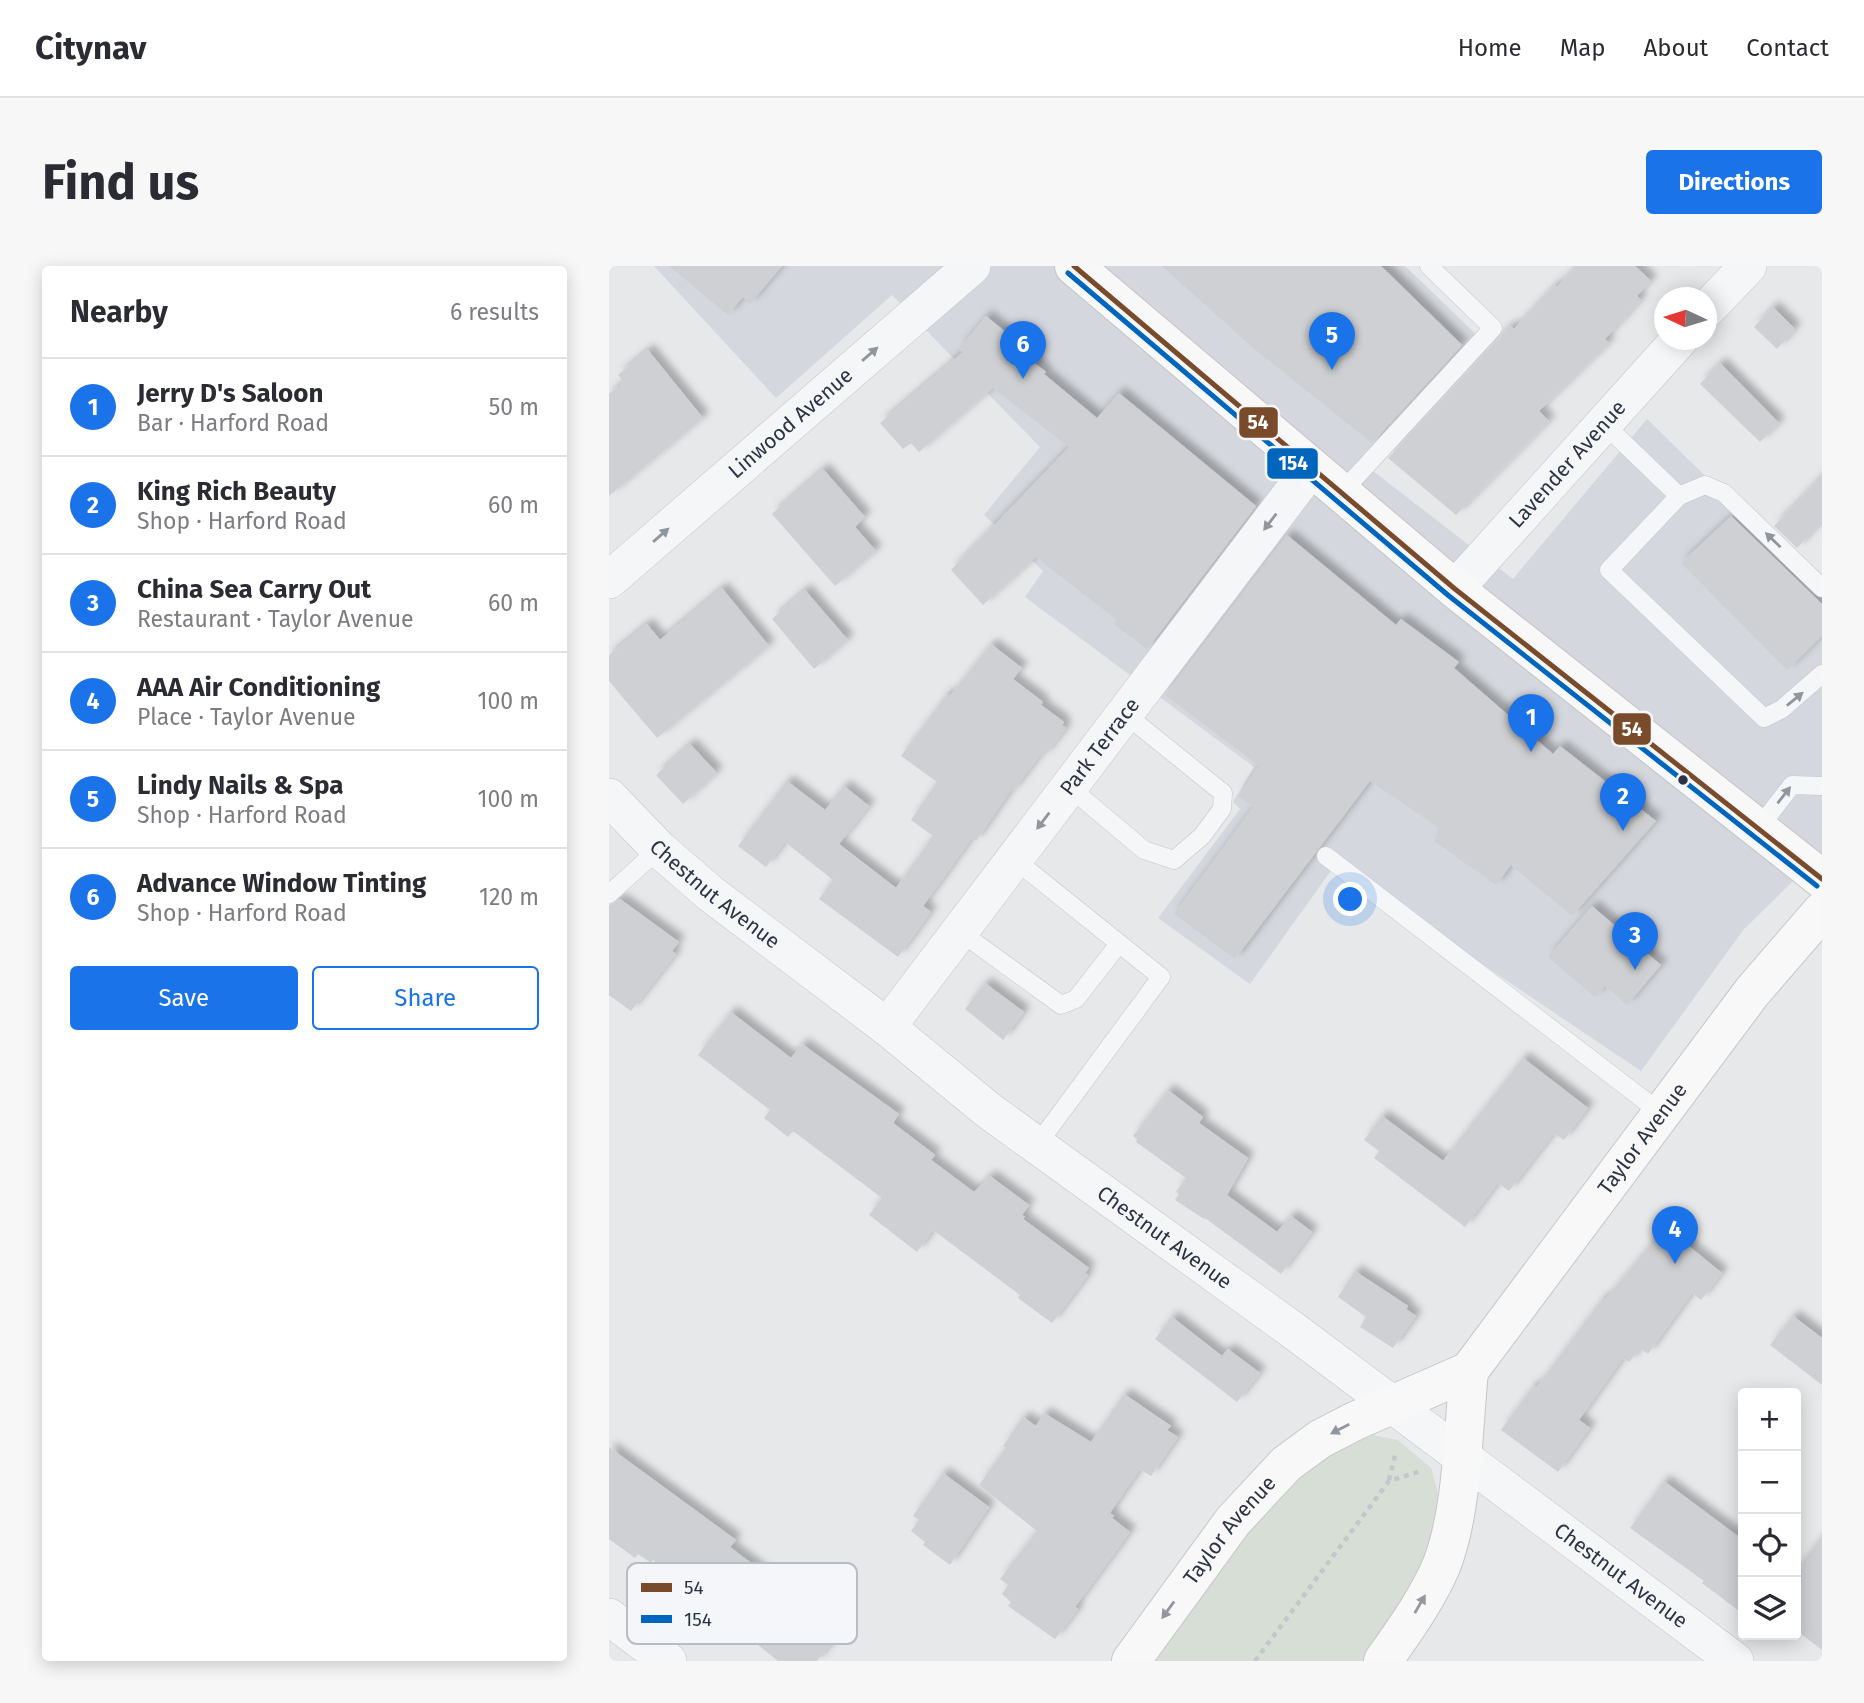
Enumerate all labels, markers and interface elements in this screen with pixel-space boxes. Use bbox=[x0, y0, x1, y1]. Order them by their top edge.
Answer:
text: Citynav bbox=[35, 28, 147, 68]
text: Home bbox=[1458, 34, 1522, 62]
text: Map bbox=[1560, 34, 1606, 62]
text: About bbox=[1644, 34, 1708, 62]
text: Contact bbox=[1746, 34, 1829, 62]
button: Directions bbox=[1646, 150, 1822, 214]
text: Find us bbox=[42, 153, 199, 212]
north arrow bbox=[1654, 287, 1717, 350]
text: Nearby bbox=[70, 294, 168, 330]
text: 6 results bbox=[450, 298, 539, 326]
pin: 5 bbox=[1309, 312, 1355, 370]
pin: 6 bbox=[1000, 321, 1046, 379]
one-way arrow bbox=[861, 347, 878, 362]
street label: Linwood Avenue bbox=[723, 362, 858, 484]
text: Jerry D's Saloon bbox=[137, 378, 323, 409]
text: 1 bbox=[88, 393, 98, 421]
text: 50 m bbox=[489, 393, 539, 421]
street label: Lavender Avenue bbox=[1503, 395, 1631, 533]
line badge: 54 bbox=[1238, 406, 1279, 439]
text: Bar · Harford Road bbox=[137, 409, 329, 437]
text: 54 bbox=[1248, 411, 1269, 434]
line badge: 154 bbox=[1266, 447, 1319, 480]
text: 154 bbox=[1278, 452, 1308, 475]
text: King Rich Beauty bbox=[137, 476, 336, 507]
text: 2 bbox=[87, 491, 99, 519]
text: 60 m bbox=[488, 491, 539, 519]
text: Shop · Harford Road bbox=[137, 507, 347, 535]
one-way arrow bbox=[1263, 513, 1277, 532]
one-way arrow bbox=[652, 528, 669, 543]
one-way arrow bbox=[1765, 533, 1782, 549]
text: China Sea Carry Out bbox=[137, 574, 371, 605]
text: 3 bbox=[87, 589, 99, 617]
text: 60 m bbox=[488, 589, 539, 617]
text: Restaurant · Taylor Avenue bbox=[137, 605, 414, 633]
text: AAA Air Conditioning bbox=[137, 672, 380, 703]
text: 4 bbox=[87, 687, 100, 715]
text: 100 m bbox=[478, 687, 539, 715]
street label: Park Terrace bbox=[1054, 692, 1145, 801]
one-way arrow bbox=[1786, 692, 1803, 707]
pin: 1 bbox=[1508, 694, 1554, 752]
text: Place · Taylor Avenue bbox=[137, 703, 356, 731]
line badge: 54 bbox=[1612, 712, 1652, 746]
text: 54 bbox=[1622, 718, 1643, 741]
text: Lindy Nails & Spa bbox=[137, 770, 343, 801]
pin: 2 bbox=[1600, 773, 1646, 831]
unlabelled marker bbox=[1676, 773, 1690, 787]
text: 5 bbox=[87, 785, 99, 813]
text: 100 m bbox=[478, 785, 539, 813]
one-way arrow bbox=[1777, 787, 1792, 805]
text: Shop · Harford Road bbox=[137, 801, 347, 829]
one-way arrow bbox=[1036, 811, 1051, 829]
street label: Chestnut Avenue bbox=[644, 834, 785, 955]
text: Advance Window Tinting bbox=[137, 868, 426, 899]
your location bbox=[1333, 882, 1367, 916]
text: 6 bbox=[87, 883, 99, 911]
text: 120 m bbox=[479, 883, 539, 911]
text: Shop · Harford Road bbox=[137, 899, 347, 927]
pin: 3 bbox=[1612, 912, 1658, 970]
button: Save bbox=[70, 966, 298, 1030]
button: Share bbox=[312, 966, 539, 1030]
street label: Taylor Avenue bbox=[1592, 1078, 1693, 1200]
street label: Chestnut Avenue bbox=[1092, 1180, 1237, 1295]
pin: 4 bbox=[1652, 1206, 1698, 1264]
map controls bbox=[1738, 1388, 1801, 1640]
button: + bbox=[1738, 1388, 1801, 1451]
one-way arrow bbox=[1329, 1423, 1349, 1435]
button: − bbox=[1738, 1451, 1801, 1514]
street label: Taylor Avenue bbox=[1178, 1470, 1282, 1590]
button: locate bbox=[1738, 1514, 1801, 1577]
street label: Chestnut Avenue bbox=[1549, 1517, 1693, 1634]
legend bbox=[627, 1563, 857, 1644]
text: 54 bbox=[684, 1576, 704, 1599]
button: layers bbox=[1738, 1577, 1801, 1640]
one-way arrow bbox=[1414, 1594, 1426, 1614]
one-way arrow bbox=[1161, 1601, 1175, 1619]
text: 154 bbox=[684, 1608, 712, 1631]

